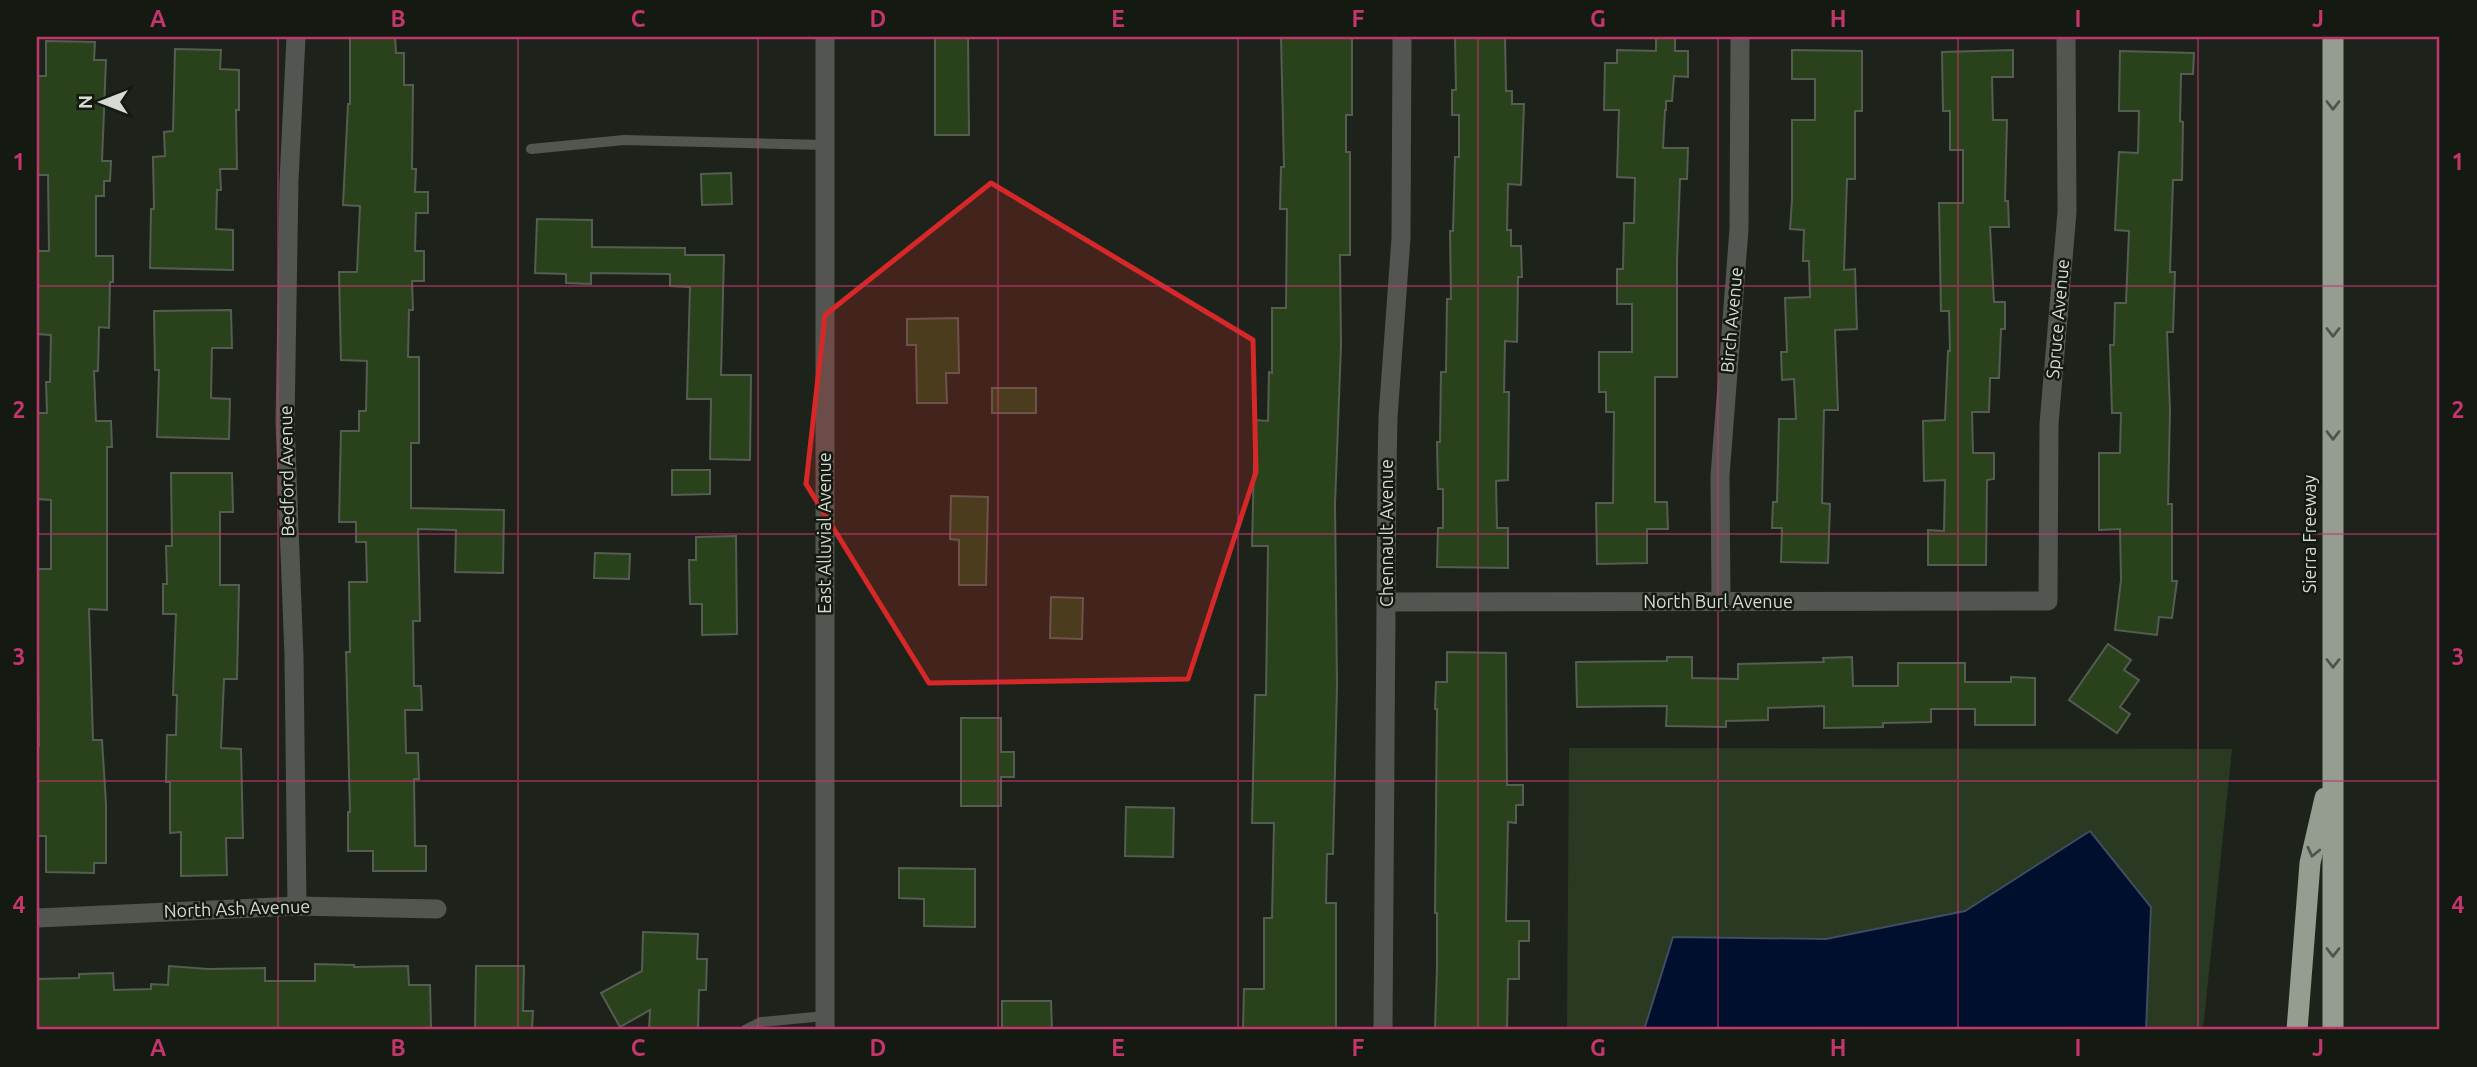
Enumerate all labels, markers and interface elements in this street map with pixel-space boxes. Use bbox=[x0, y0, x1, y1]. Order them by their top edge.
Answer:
text: A bbox=[150, 6, 166, 31]
text: B bbox=[390, 6, 406, 31]
text: C bbox=[631, 6, 646, 31]
text: D bbox=[870, 6, 886, 31]
text: E bbox=[1111, 6, 1125, 31]
text: F bbox=[1352, 6, 1365, 31]
text: G bbox=[1590, 6, 1606, 31]
text: H bbox=[1830, 6, 1846, 31]
text: I bbox=[2075, 6, 2081, 31]
text: J bbox=[2312, 6, 2324, 31]
north arrow bbox=[66, 66, 136, 136]
text: N bbox=[74, 95, 96, 109]
one-way arrow bbox=[2325, 100, 2341, 111]
text: 1 bbox=[13, 149, 25, 174]
text: 1 bbox=[2452, 149, 2464, 174]
street label: Spruce Avenue bbox=[2042, 258, 2072, 380]
street label: Birch Avenue bbox=[1716, 266, 1746, 374]
one-way arrow bbox=[2325, 328, 2341, 338]
text: 2 bbox=[13, 397, 25, 422]
text: 2 bbox=[2452, 397, 2464, 422]
street label: Bedford Avenue bbox=[275, 405, 297, 537]
one-way arrow bbox=[2325, 431, 2341, 441]
street label: East Alluvial Avenue bbox=[814, 452, 834, 614]
street label: Chennault Avenue bbox=[1376, 459, 1396, 607]
street label: Sierra Freeway bbox=[2299, 474, 2319, 593]
street label: North Burl Avenue bbox=[1643, 591, 1793, 611]
text: 3 bbox=[13, 644, 25, 669]
text: 3 bbox=[2452, 644, 2464, 669]
one-way arrow bbox=[2325, 658, 2341, 669]
one-way arrow bbox=[2306, 846, 2321, 858]
text: 4 bbox=[13, 892, 26, 917]
text: 4 bbox=[2452, 892, 2465, 917]
street label: North Ash Avenue bbox=[163, 895, 311, 921]
one-way arrow bbox=[2325, 948, 2341, 958]
text: A bbox=[150, 1035, 166, 1060]
text: B bbox=[390, 1035, 406, 1060]
text: C bbox=[631, 1035, 646, 1060]
text: D bbox=[870, 1035, 886, 1060]
text: E bbox=[1111, 1035, 1125, 1060]
text: F bbox=[1352, 1035, 1365, 1060]
text: G bbox=[1590, 1035, 1606, 1060]
text: H bbox=[1830, 1035, 1846, 1060]
text: I bbox=[2075, 1035, 2081, 1060]
text: J bbox=[2312, 1035, 2324, 1060]

